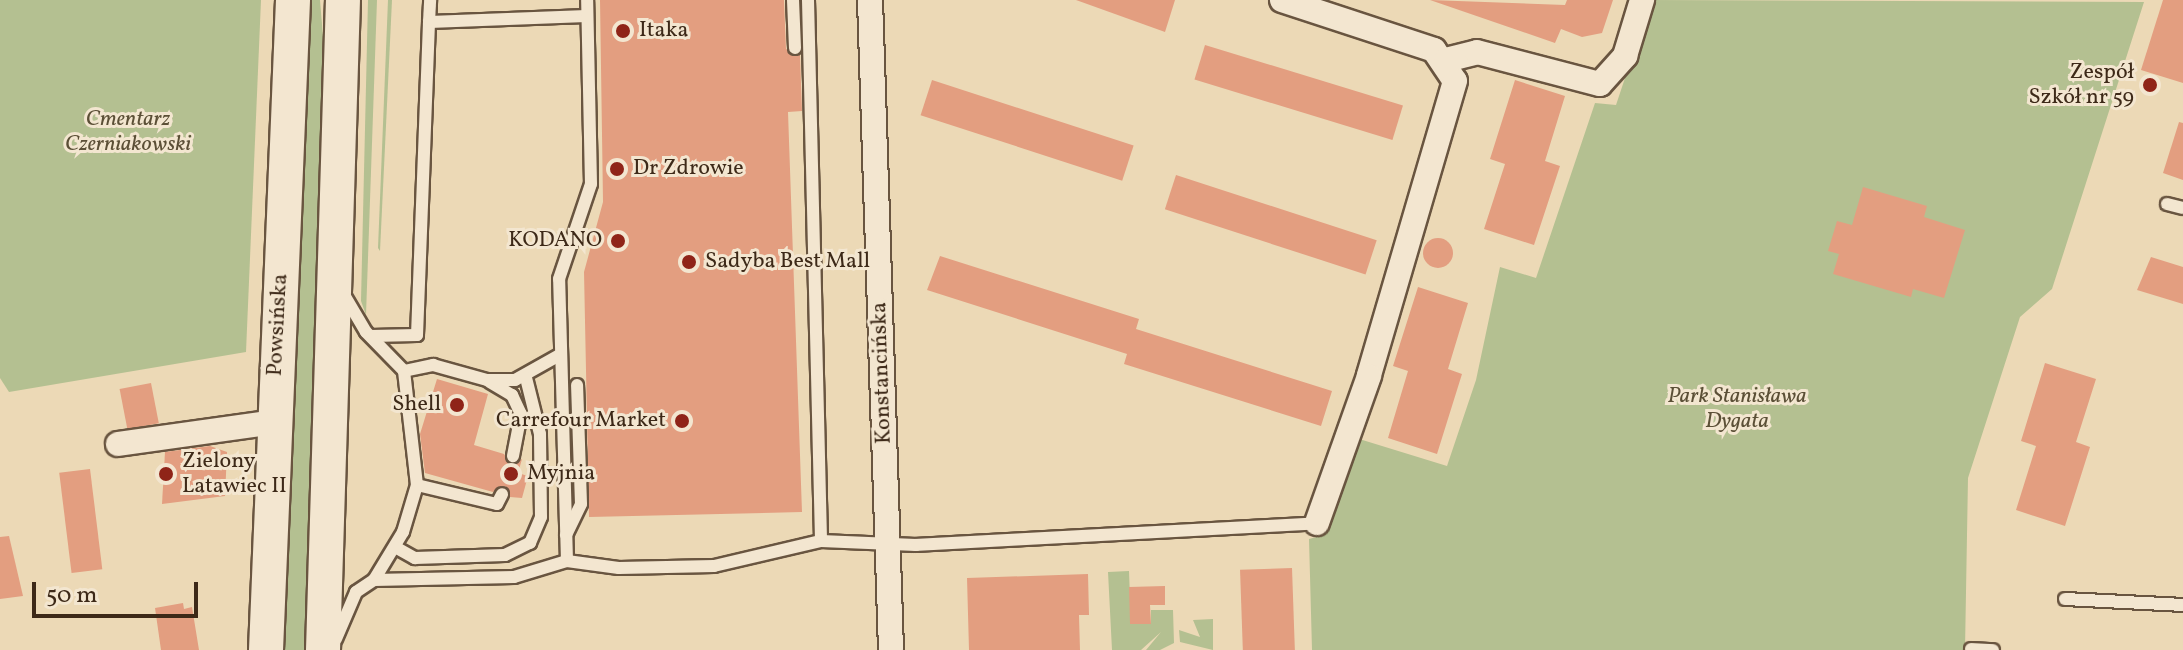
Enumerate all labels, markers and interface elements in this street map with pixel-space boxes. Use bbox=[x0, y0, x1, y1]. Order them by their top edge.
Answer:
place label: Itaka bbox=[639, 18, 688, 44]
marker: Itaka bbox=[614, 22, 632, 40]
place label: Zespół Szkół nr 59 bbox=[2028, 59, 2134, 110]
marker: Zespół Szkół nr 59 bbox=[2141, 76, 2159, 94]
park label: Cmentarz Czerniakowski bbox=[65, 106, 191, 158]
place label: Dr Zdrowie bbox=[633, 156, 744, 182]
marker: Dr Zdrowie bbox=[608, 160, 626, 178]
place label: KODANO bbox=[508, 228, 602, 254]
marker: KODANO bbox=[609, 232, 627, 250]
place label: Sadyba Best Mall bbox=[705, 249, 870, 275]
marker: Sadyba Best Mall bbox=[680, 253, 698, 271]
street label: Powsińska bbox=[262, 273, 294, 377]
street label: Konstancińska bbox=[866, 302, 898, 444]
park label: Park Stanisława Dygata bbox=[1667, 383, 1807, 434]
place label: Shell bbox=[392, 392, 441, 418]
marker: Shell bbox=[448, 396, 466, 414]
place label: Carrefour Market bbox=[496, 408, 666, 434]
marker: Carrefour Market bbox=[673, 412, 691, 430]
place label: Zielony Latawiec II bbox=[182, 448, 287, 500]
place label: Myjnia bbox=[527, 461, 595, 487]
marker: Zielony Latawiec II bbox=[157, 465, 175, 483]
marker: Myjnia bbox=[502, 465, 520, 483]
scale bar bbox=[36, 566, 202, 616]
text: 50 m bbox=[46, 579, 98, 613]

